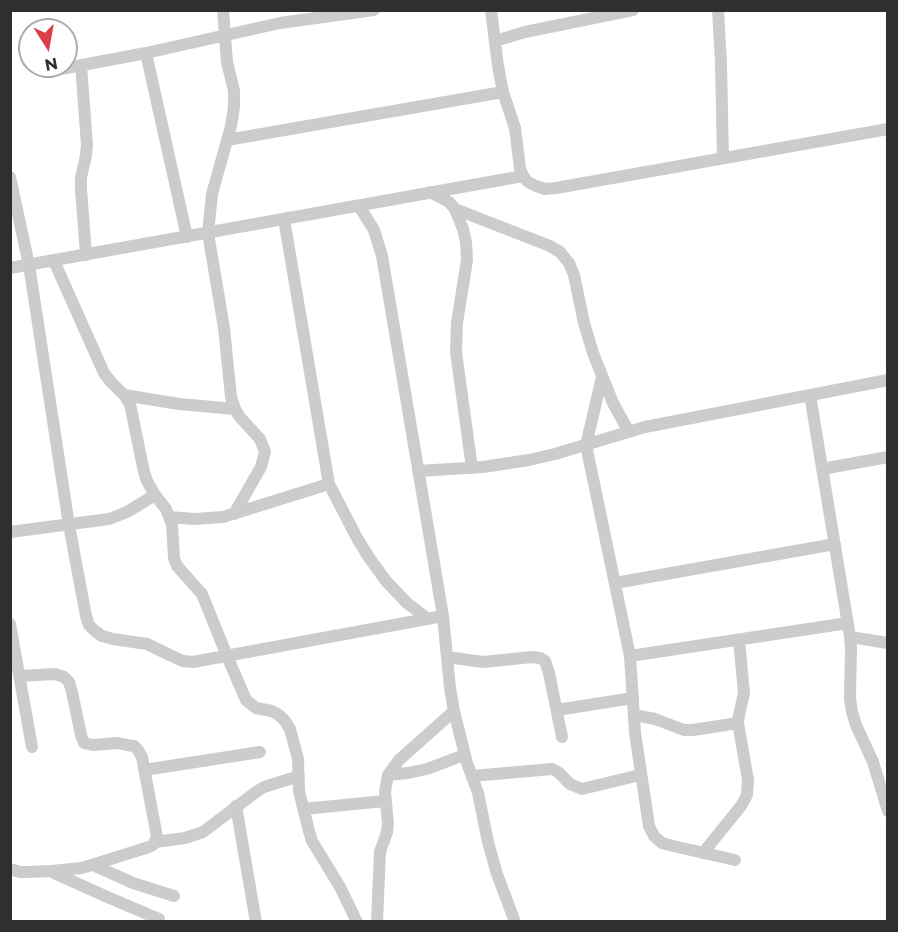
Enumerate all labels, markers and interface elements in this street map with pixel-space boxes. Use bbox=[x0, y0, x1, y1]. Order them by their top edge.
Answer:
north arrow bbox=[18, 18, 78, 78]
text: N bbox=[43, 54, 59, 75]

